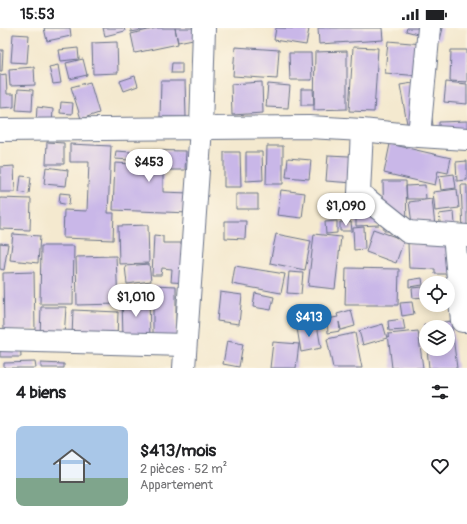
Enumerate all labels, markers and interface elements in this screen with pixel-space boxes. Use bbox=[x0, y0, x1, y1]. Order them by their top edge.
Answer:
text: 15:53 bbox=[20, 5, 55, 24]
pin: $453 bbox=[125, 149, 173, 183]
text: $453 bbox=[135, 154, 163, 170]
pin: $1,090 bbox=[313, 193, 379, 227]
text: $1,090 bbox=[326, 198, 366, 214]
map controls bbox=[419, 276, 455, 356]
button: locate bbox=[419, 276, 455, 312]
pin: $1,010 bbox=[103, 284, 169, 318]
text: $1,010 bbox=[117, 289, 155, 305]
pin: $413 bbox=[285, 304, 333, 338]
text: $413 bbox=[296, 309, 322, 325]
button: layers bbox=[419, 320, 455, 356]
icon: filters bbox=[429, 381, 451, 403]
text: 4 biens bbox=[16, 382, 66, 403]
text: $413/mois bbox=[140, 440, 216, 461]
icon: home bbox=[48, 442, 96, 490]
icon: heart bbox=[429, 455, 451, 477]
text: 2 pièces · 52 m² bbox=[140, 461, 227, 477]
text: Appartement bbox=[140, 477, 213, 493]

